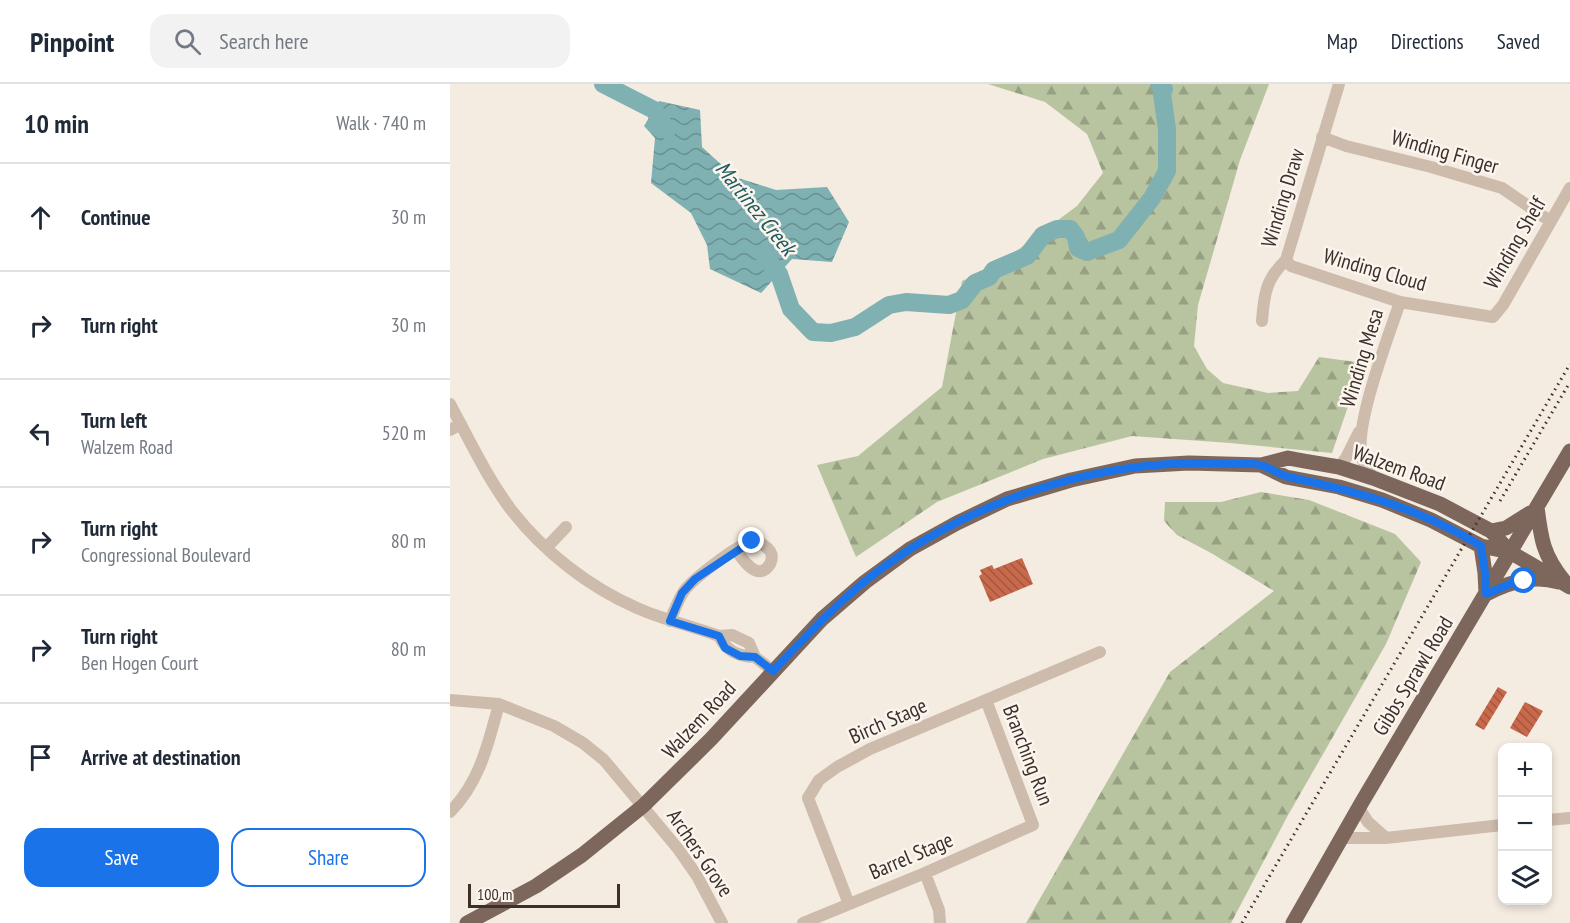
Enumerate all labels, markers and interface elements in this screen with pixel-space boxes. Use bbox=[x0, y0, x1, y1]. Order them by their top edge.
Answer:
search box bbox=[150, 14, 570, 68]
text: Pinpoint bbox=[30, 23, 114, 60]
icon: search bbox=[171, 25, 204, 58]
text: Search here bbox=[219, 27, 309, 55]
text: Map bbox=[1327, 28, 1358, 55]
text: Directions bbox=[1391, 28, 1464, 55]
text: Saved bbox=[1497, 28, 1540, 55]
text: 10 min bbox=[24, 107, 89, 140]
text: Walk · 740 m bbox=[336, 110, 426, 136]
street label: Winding Finger bbox=[1388, 123, 1502, 180]
street label: Winding Draw bbox=[1255, 145, 1310, 251]
water label: Martinez Creek bbox=[710, 155, 804, 263]
street label: Winding Shelf bbox=[1478, 192, 1552, 293]
icon: ahead bbox=[24, 201, 57, 234]
text: Continue bbox=[81, 203, 151, 231]
text: 30 m bbox=[391, 204, 426, 230]
street label: Winding Cloud bbox=[1320, 242, 1430, 297]
street label: Winding Mesa bbox=[1334, 305, 1389, 410]
icon: right bbox=[24, 309, 57, 342]
text: Turn right bbox=[81, 311, 158, 339]
text: 30 m bbox=[391, 312, 426, 338]
text: Turn left bbox=[81, 406, 147, 434]
icon: left bbox=[24, 417, 57, 450]
text: 520 m bbox=[382, 420, 426, 446]
text: Walzem Road bbox=[81, 434, 173, 460]
street label: Walzem Road bbox=[1349, 438, 1449, 497]
text: Turn right bbox=[81, 514, 158, 542]
icon: right bbox=[24, 525, 57, 558]
route end bbox=[738, 527, 764, 553]
text: 80 m bbox=[391, 528, 426, 554]
text: Congressional Boulevard bbox=[81, 542, 251, 568]
route start bbox=[1510, 567, 1536, 593]
street label: Gibbs Sprawl Road bbox=[1366, 611, 1459, 740]
text: Turn right bbox=[81, 622, 158, 650]
icon: right bbox=[24, 633, 57, 666]
text: 80 m bbox=[391, 636, 426, 662]
text: Ben Hogen Court bbox=[81, 650, 198, 676]
street label: Walzem Road bbox=[656, 675, 741, 764]
street label: Birch Stage bbox=[845, 691, 931, 750]
street label: Branching Run bbox=[997, 701, 1060, 809]
icon: arrive bbox=[24, 741, 57, 774]
text: Arrive at destination bbox=[81, 743, 241, 771]
map controls bbox=[1498, 743, 1552, 905]
button: + bbox=[1498, 743, 1552, 797]
button: − bbox=[1498, 797, 1552, 851]
street label: Archers Grove bbox=[661, 804, 740, 902]
street label: Barrel Stage bbox=[865, 826, 957, 885]
button: Save bbox=[24, 828, 219, 887]
button: Share bbox=[231, 828, 426, 887]
button: layers bbox=[1498, 851, 1552, 905]
scale bar bbox=[468, 881, 620, 908]
text: 100 m bbox=[477, 884, 512, 904]

